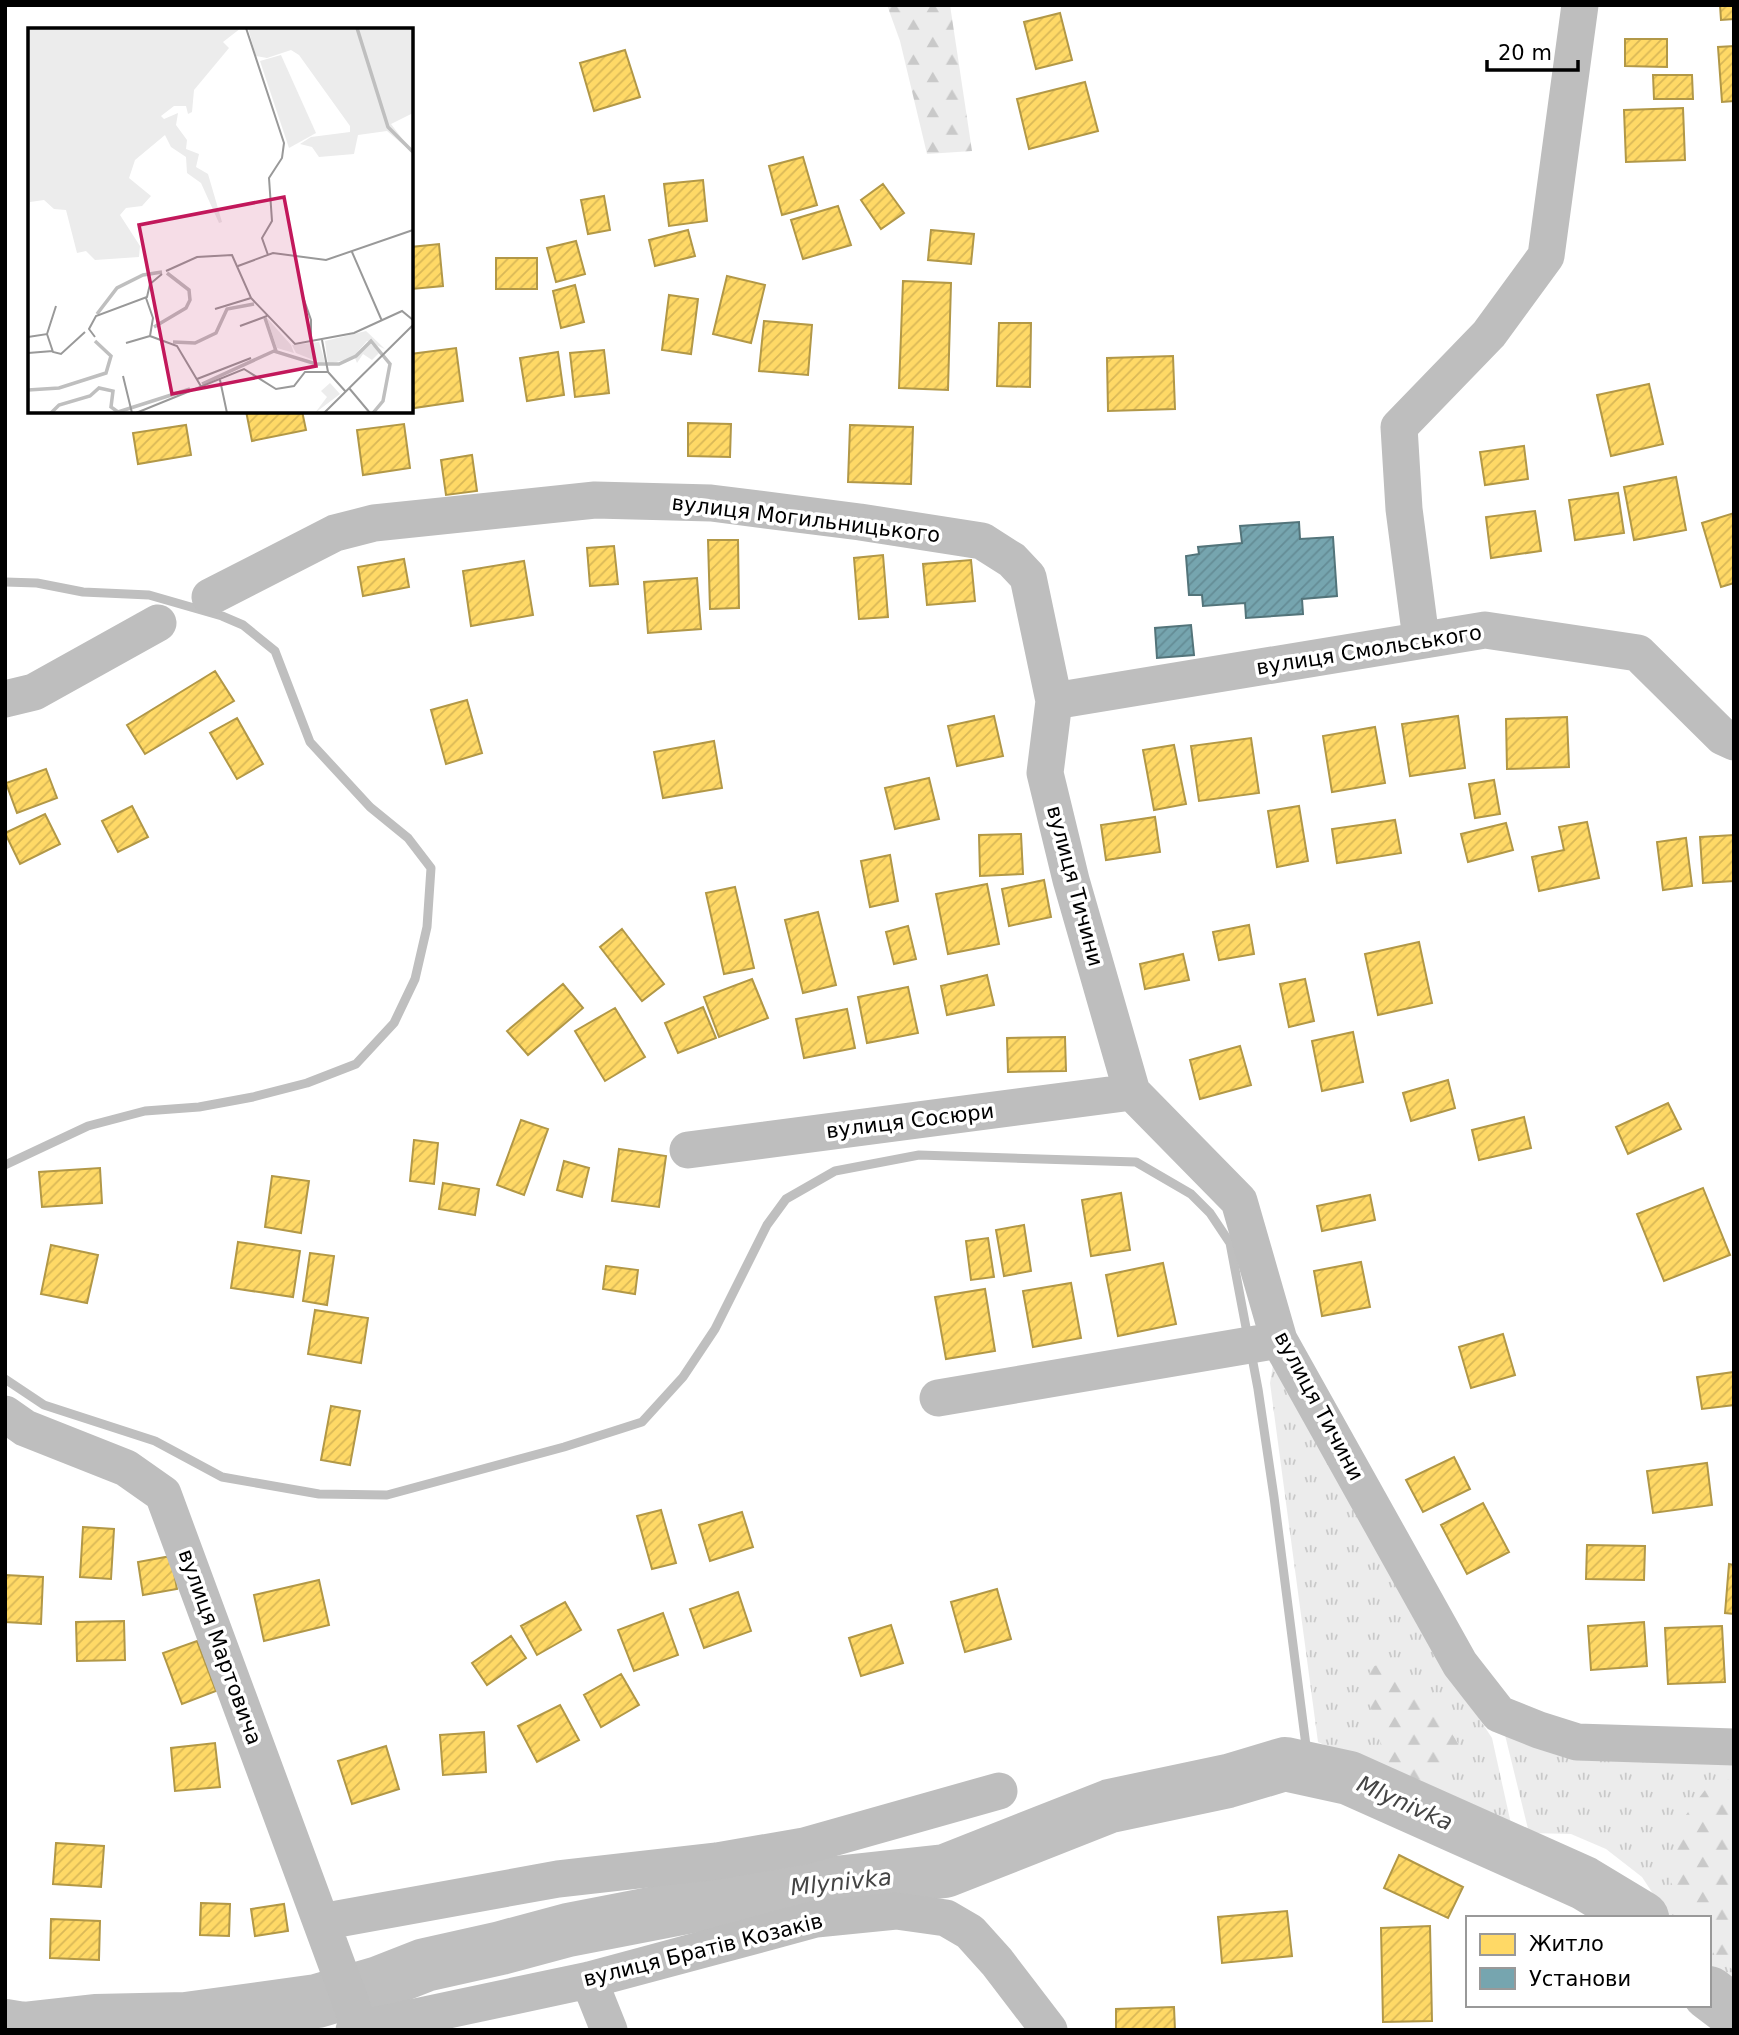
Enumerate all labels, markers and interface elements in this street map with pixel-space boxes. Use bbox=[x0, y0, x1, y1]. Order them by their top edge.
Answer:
inset map bbox=[28, 28, 413, 413]
scale bar bbox=[1487, 28, 1578, 72]
text: 20 m bbox=[1498, 41, 1552, 65]
street label: вулиця Могильницького bbox=[670, 491, 942, 547]
street label: вулиця Смольського bbox=[1255, 620, 1483, 680]
street label: вулиця Тичини bbox=[1042, 803, 1108, 969]
street label: вулиця Сосюри bbox=[825, 1099, 995, 1143]
street label: вулиця Тичини bbox=[1270, 1327, 1368, 1485]
street label: вулиця Мартовича bbox=[173, 1546, 267, 1748]
water label: Mlynivka bbox=[1353, 1770, 1457, 1836]
water label: Mlynivka bbox=[789, 1864, 893, 1900]
street label: вулиця Братів Козаків bbox=[581, 1909, 825, 1991]
legend bbox=[1466, 1916, 1711, 2007]
text: Житло bbox=[1529, 1932, 1604, 1956]
text: Установи bbox=[1529, 1967, 1631, 1991]

